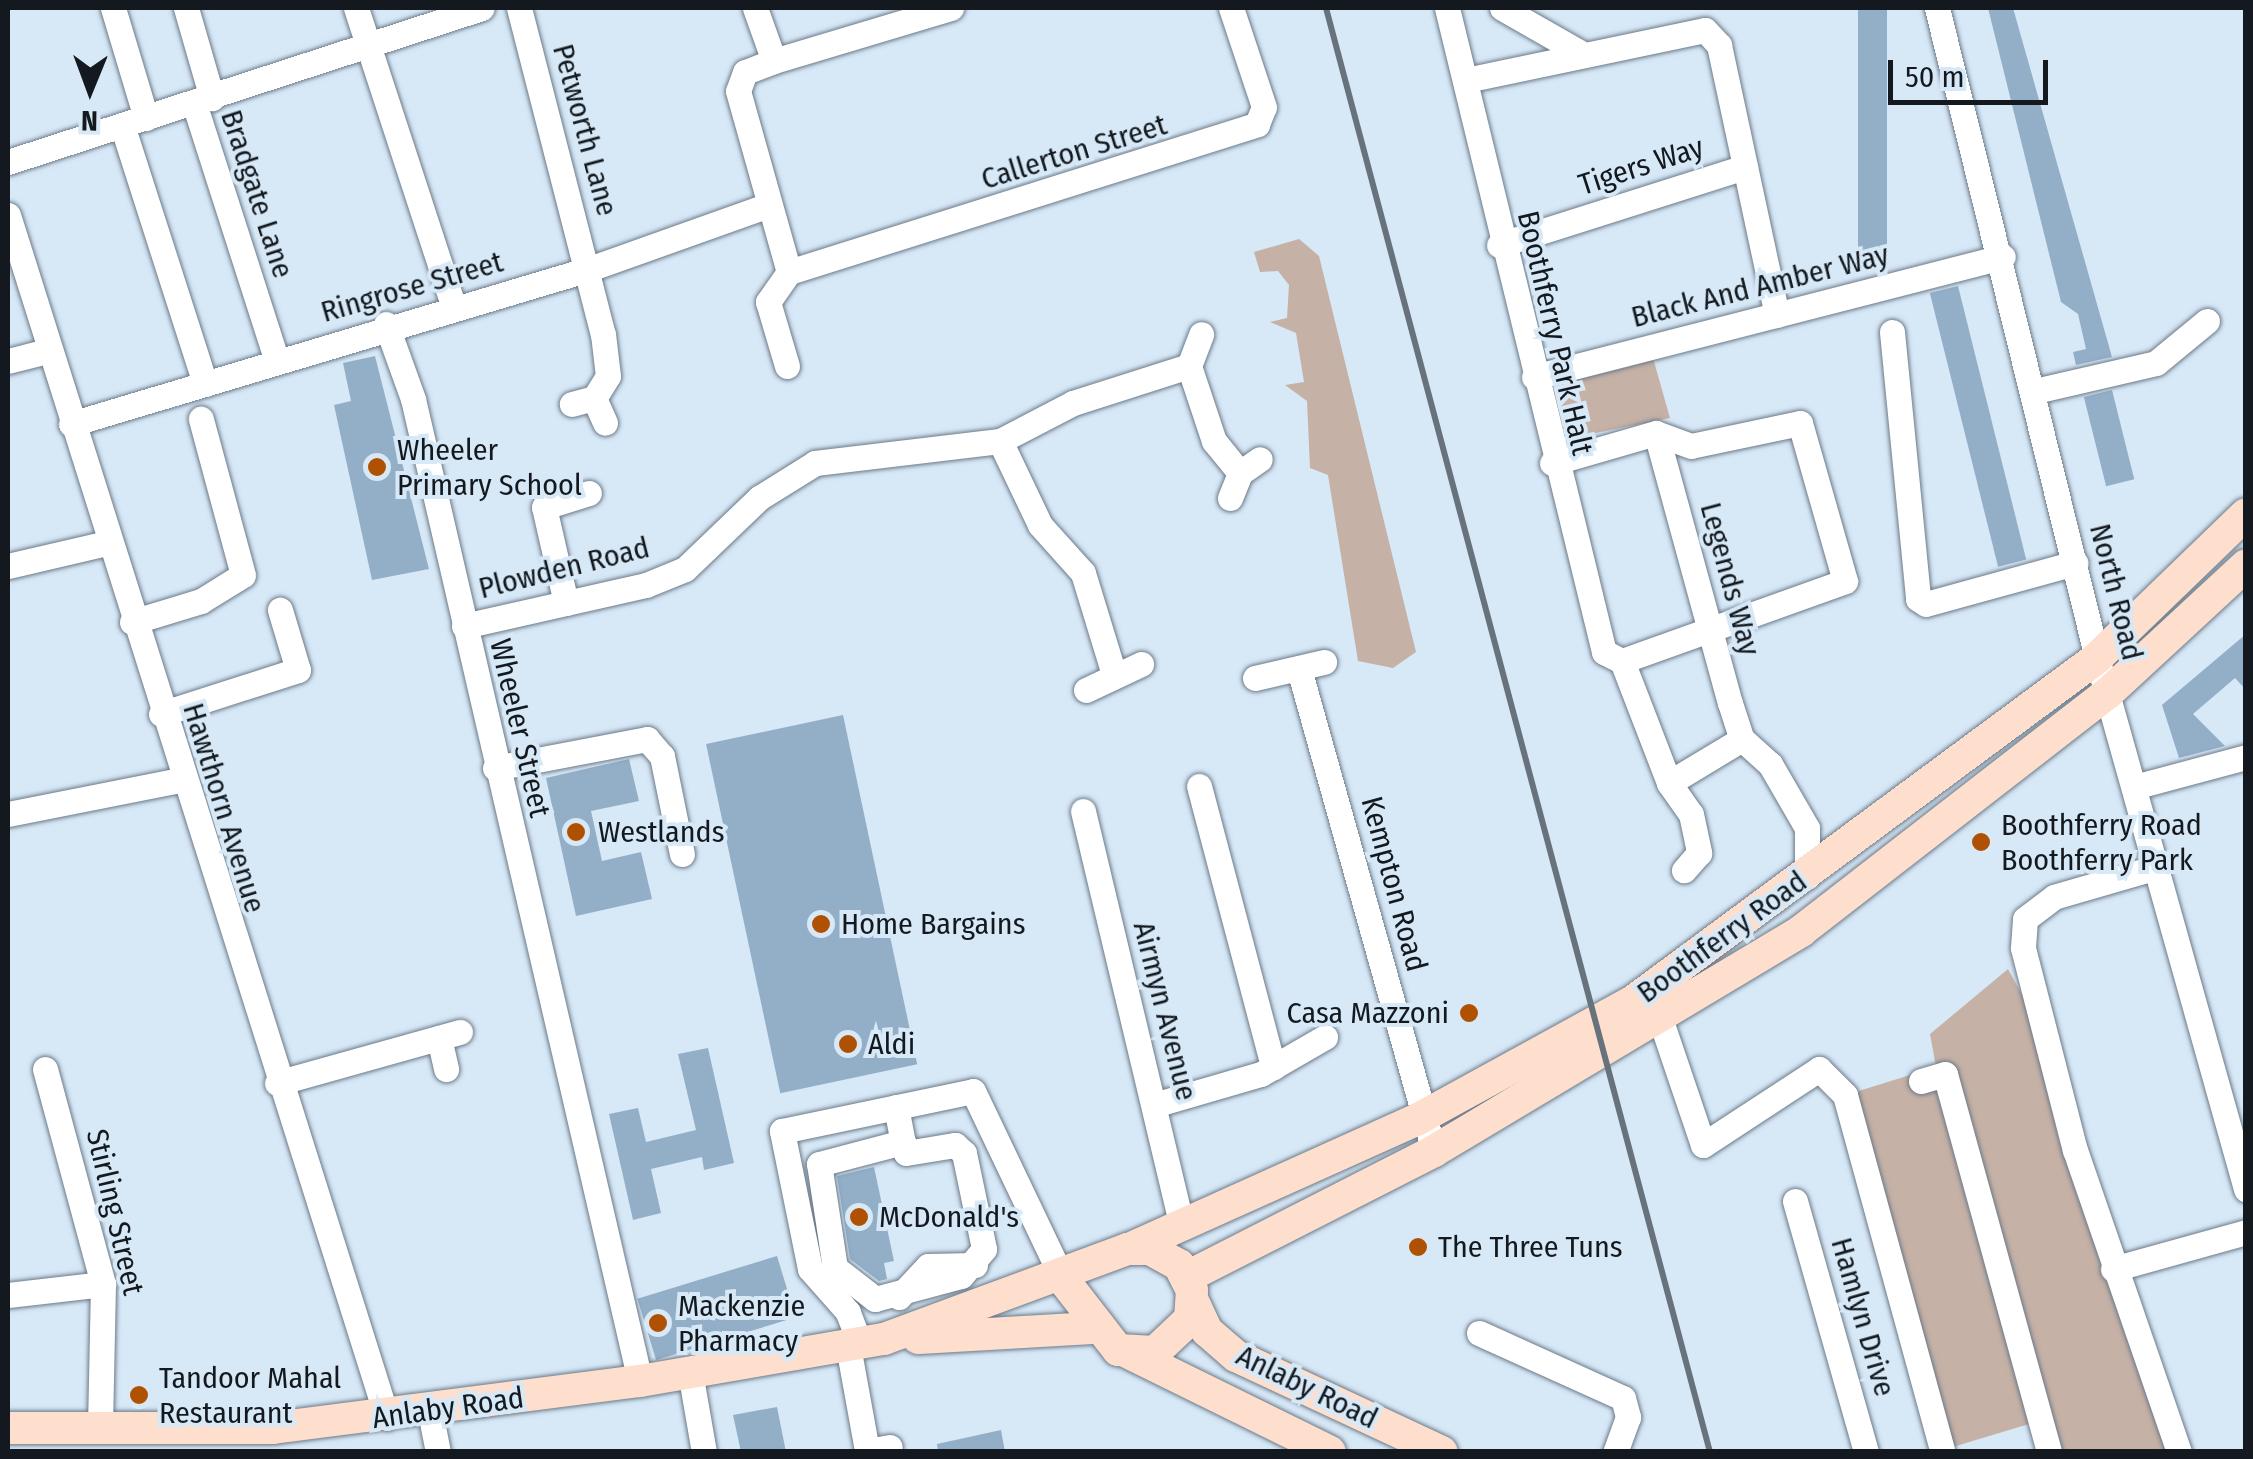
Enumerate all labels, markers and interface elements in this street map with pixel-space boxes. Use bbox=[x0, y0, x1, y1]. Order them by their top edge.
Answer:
north arrow bbox=[40, 40, 140, 140]
street label: Petworth Lane bbox=[545, 40, 625, 220]
scale bar bbox=[1893, 40, 2053, 102]
text: 50 m bbox=[1905, 59, 1965, 95]
text: N bbox=[81, 104, 98, 137]
street label: Bradgate Lane bbox=[213, 105, 301, 283]
street label: Callerton Street bbox=[977, 107, 1171, 197]
street label: Tigers Way bbox=[1574, 129, 1708, 203]
street label: Boothferry Park Halt bbox=[1509, 207, 1601, 459]
street label: Black And Amber Way bbox=[1628, 237, 1892, 335]
street label: Ringrose Street bbox=[317, 244, 507, 330]
place label: Wheeler Primary School bbox=[397, 432, 582, 502]
marker: Wheeler Primary School bbox=[366, 456, 388, 478]
street label: Legends Way bbox=[1692, 499, 1768, 659]
street label: North Road bbox=[2082, 520, 2150, 664]
street label: Plowden Road bbox=[475, 529, 653, 607]
street label: Wheeler Street bbox=[482, 635, 558, 821]
street label: Hawthorn Avenue bbox=[175, 699, 273, 917]
street label: Kempton Road bbox=[1353, 793, 1435, 975]
place label: Boothferry Road Boothferry Park bbox=[2001, 807, 2202, 878]
place label: Westlands bbox=[598, 814, 724, 850]
marker: Westlands bbox=[563, 819, 589, 845]
marker: Boothferry Road Boothferry Park bbox=[1970, 831, 1992, 853]
street label: Boothferry Road bbox=[1630, 863, 1814, 1011]
place label: Home Bargains bbox=[841, 906, 1025, 942]
marker: Home Bargains bbox=[810, 913, 832, 935]
street label: Airmyn Avenue bbox=[1125, 918, 1205, 1104]
place label: Casa Mazzoni bbox=[1287, 995, 1449, 1031]
marker: Casa Mazzoni bbox=[1458, 1002, 1480, 1024]
place label: Aldi bbox=[868, 1026, 915, 1062]
marker: Aldi bbox=[837, 1033, 859, 1055]
street label: Stirling Street bbox=[78, 1126, 152, 1298]
place label: McDonald's bbox=[879, 1199, 1019, 1235]
marker: McDonald's bbox=[848, 1206, 870, 1228]
place label: The Three Tuns bbox=[1438, 1229, 1623, 1265]
street label: Hamlyn Drive bbox=[1823, 1234, 1903, 1400]
marker: The Three Tuns bbox=[1407, 1236, 1429, 1258]
place label: Mackenzie Pharmacy bbox=[678, 1288, 805, 1358]
marker: Mackenzie Pharmacy bbox=[647, 1312, 669, 1334]
street label: Anlaby Road bbox=[1231, 1337, 1383, 1437]
place label: Tandoor Mahal Restaurant bbox=[159, 1360, 341, 1430]
street label: Anlaby Road bbox=[370, 1380, 526, 1436]
marker: Tandoor Mahal Restaurant bbox=[128, 1384, 150, 1406]

